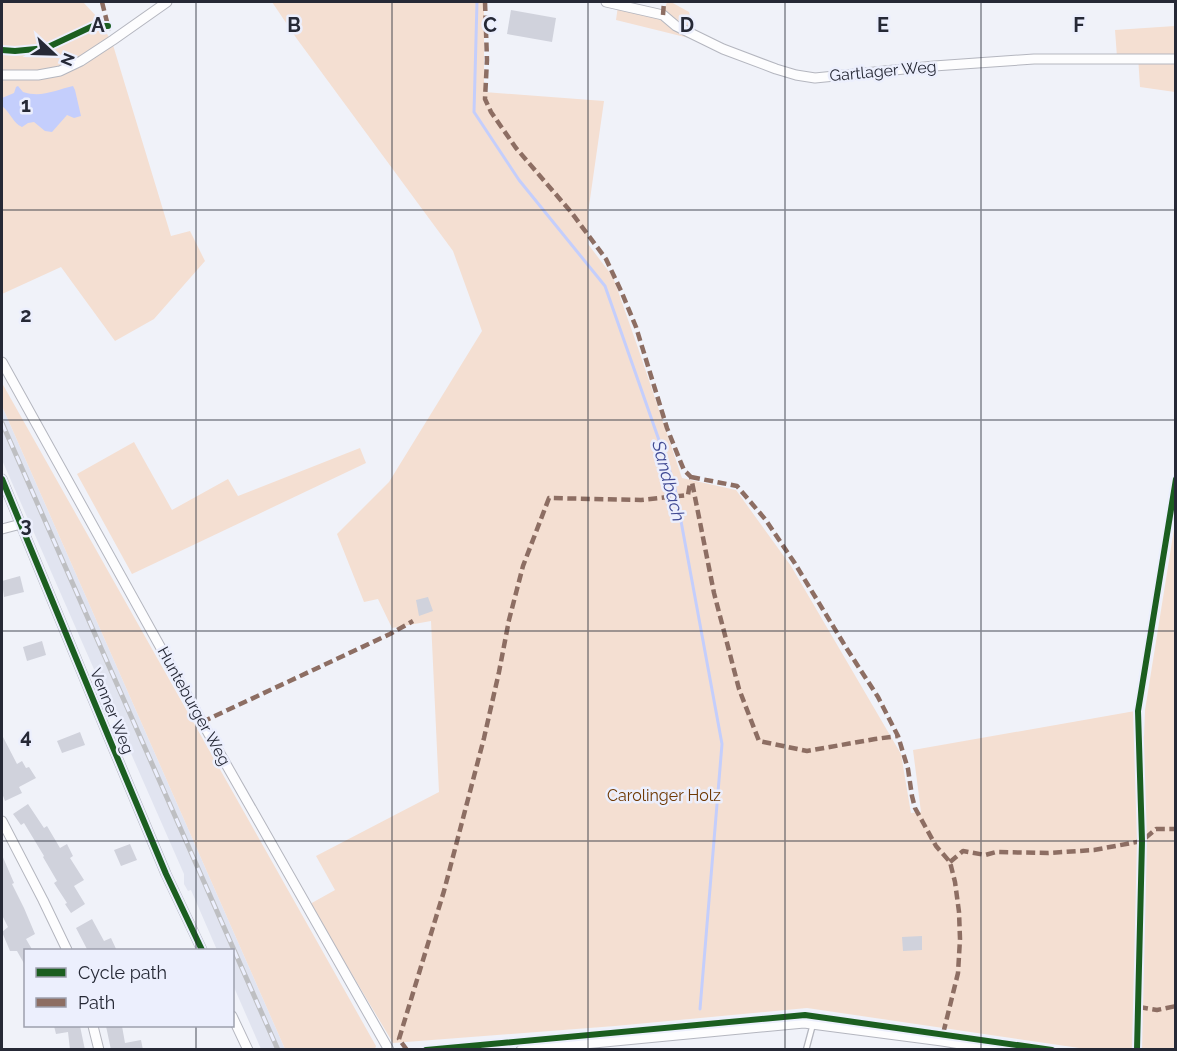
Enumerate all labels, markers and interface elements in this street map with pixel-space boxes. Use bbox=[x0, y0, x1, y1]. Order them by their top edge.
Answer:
text: A bbox=[91, 13, 105, 37]
text: B bbox=[287, 13, 301, 37]
text: C bbox=[483, 13, 497, 37]
text: D bbox=[680, 13, 694, 37]
text: E bbox=[877, 13, 889, 37]
text: F bbox=[1073, 13, 1085, 37]
north arrow bbox=[24, 24, 84, 84]
text: N bbox=[56, 50, 79, 69]
street label: Gartlager Weg bbox=[829, 57, 937, 85]
text: 1 bbox=[21, 93, 31, 117]
text: 2 bbox=[20, 303, 32, 327]
water label: Sandbach bbox=[648, 437, 690, 524]
text: 3 bbox=[20, 513, 32, 537]
street label: Hunteburger Weg bbox=[153, 643, 235, 769]
street label: Venner Weg bbox=[86, 665, 138, 757]
text: 4 bbox=[20, 724, 32, 748]
park label: Carolinger Holz bbox=[607, 786, 721, 805]
legend bbox=[24, 949, 234, 1027]
text: Cycle path bbox=[78, 962, 167, 983]
text: Path bbox=[78, 992, 115, 1013]

